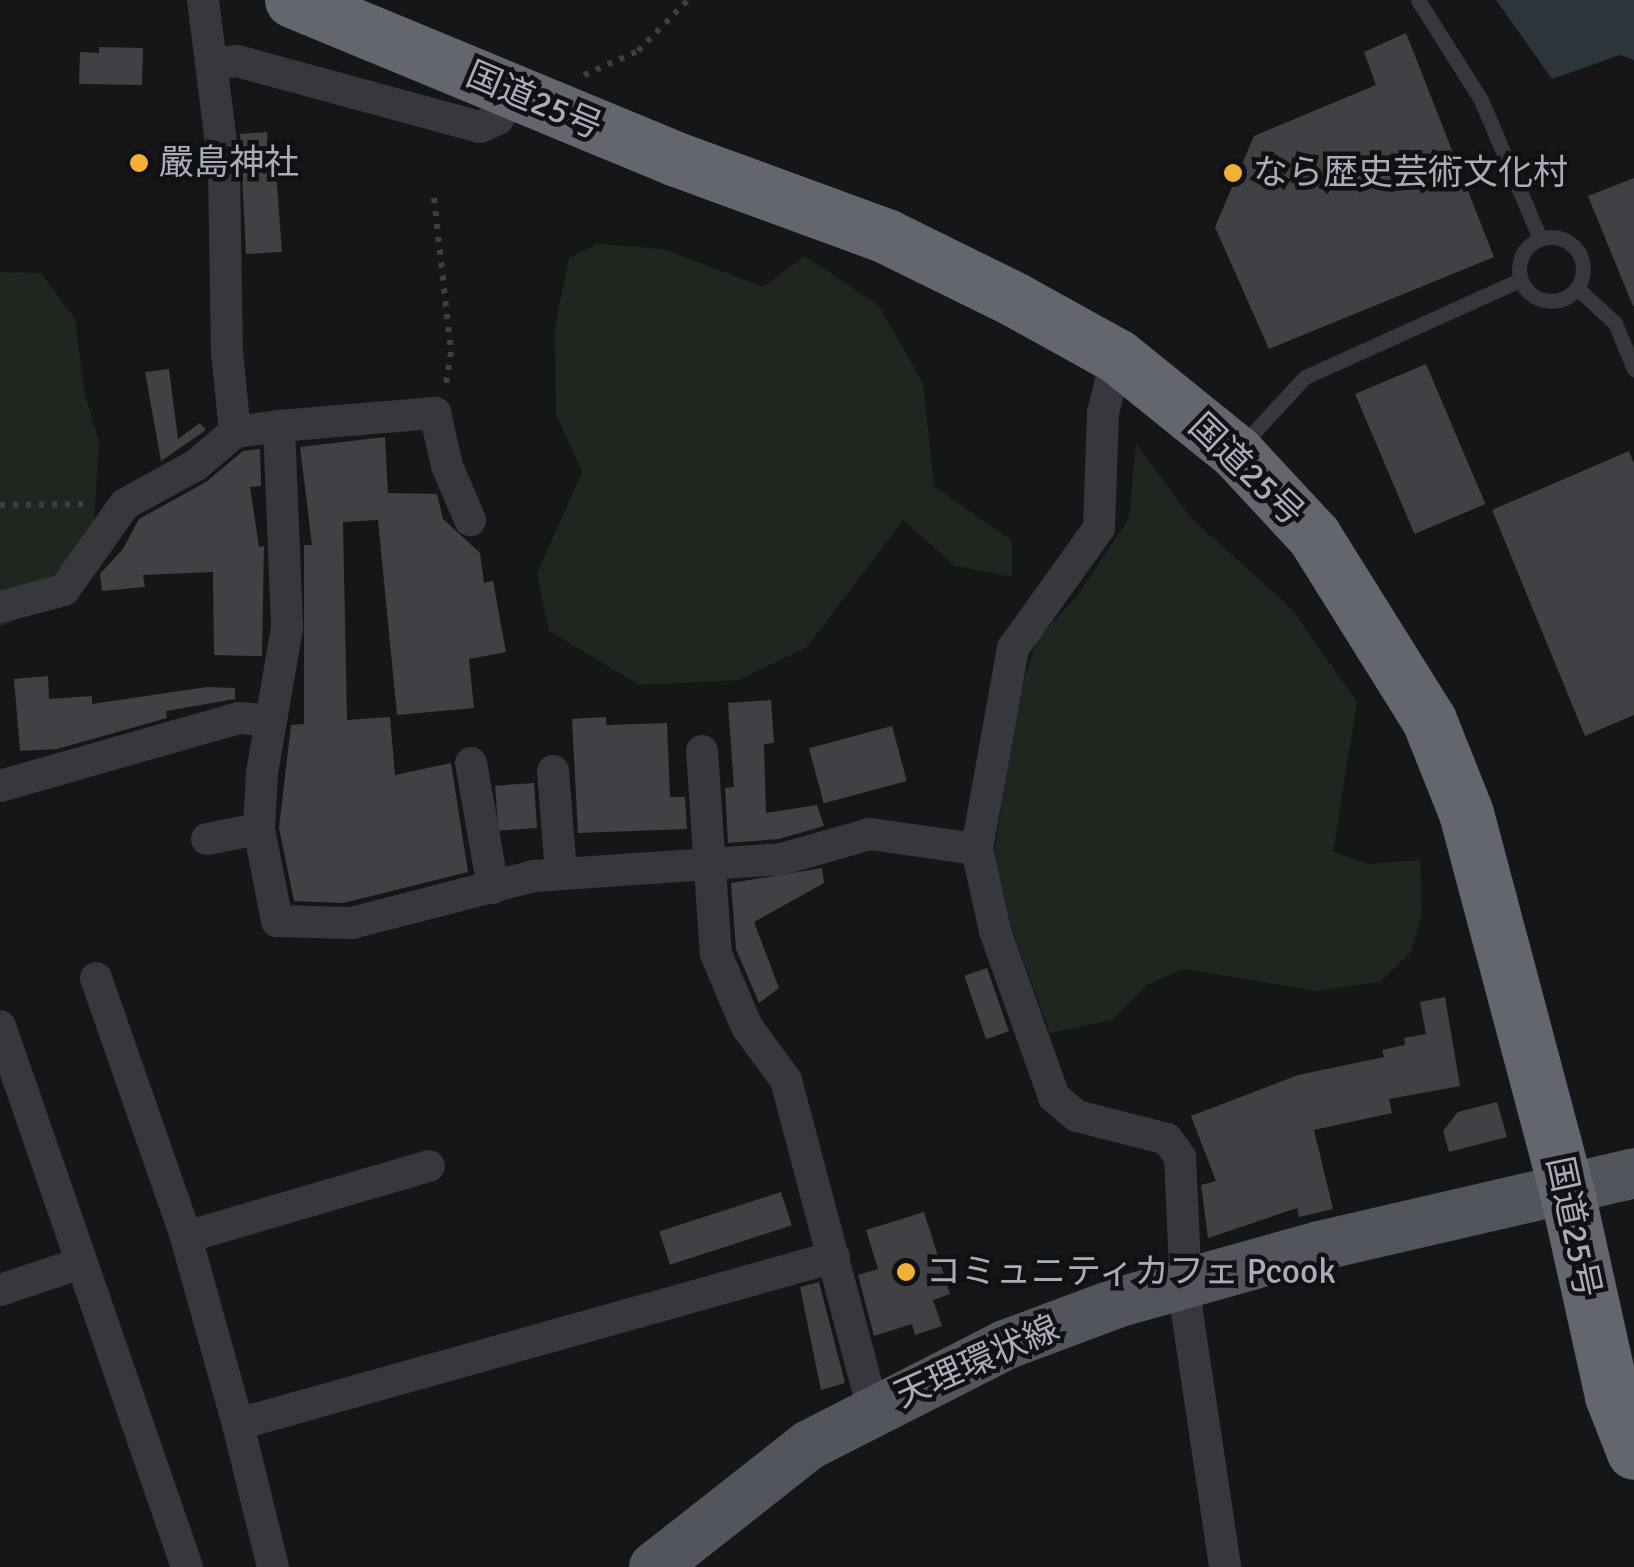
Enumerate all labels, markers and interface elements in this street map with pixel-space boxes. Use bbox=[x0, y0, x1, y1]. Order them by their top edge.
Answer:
street label: 国道25号 bbox=[460, 54, 608, 148]
place label: 嚴島神社 bbox=[159, 142, 299, 184]
marker: 嚴島神社 bbox=[128, 152, 150, 174]
place label: なら歴史芸術文化村 bbox=[1253, 152, 1568, 194]
marker: なら歴史芸術文化村 bbox=[1222, 162, 1244, 184]
street label: 国道25号 bbox=[1180, 405, 1312, 535]
street label: 国道25号 bbox=[1538, 1153, 1608, 1301]
place label: コミュニティカフェ Pcook bbox=[926, 1251, 1338, 1293]
marker: コミュニティカフェ Pcook bbox=[895, 1261, 917, 1283]
street label: 天理環状線 bbox=[889, 1307, 1065, 1417]

